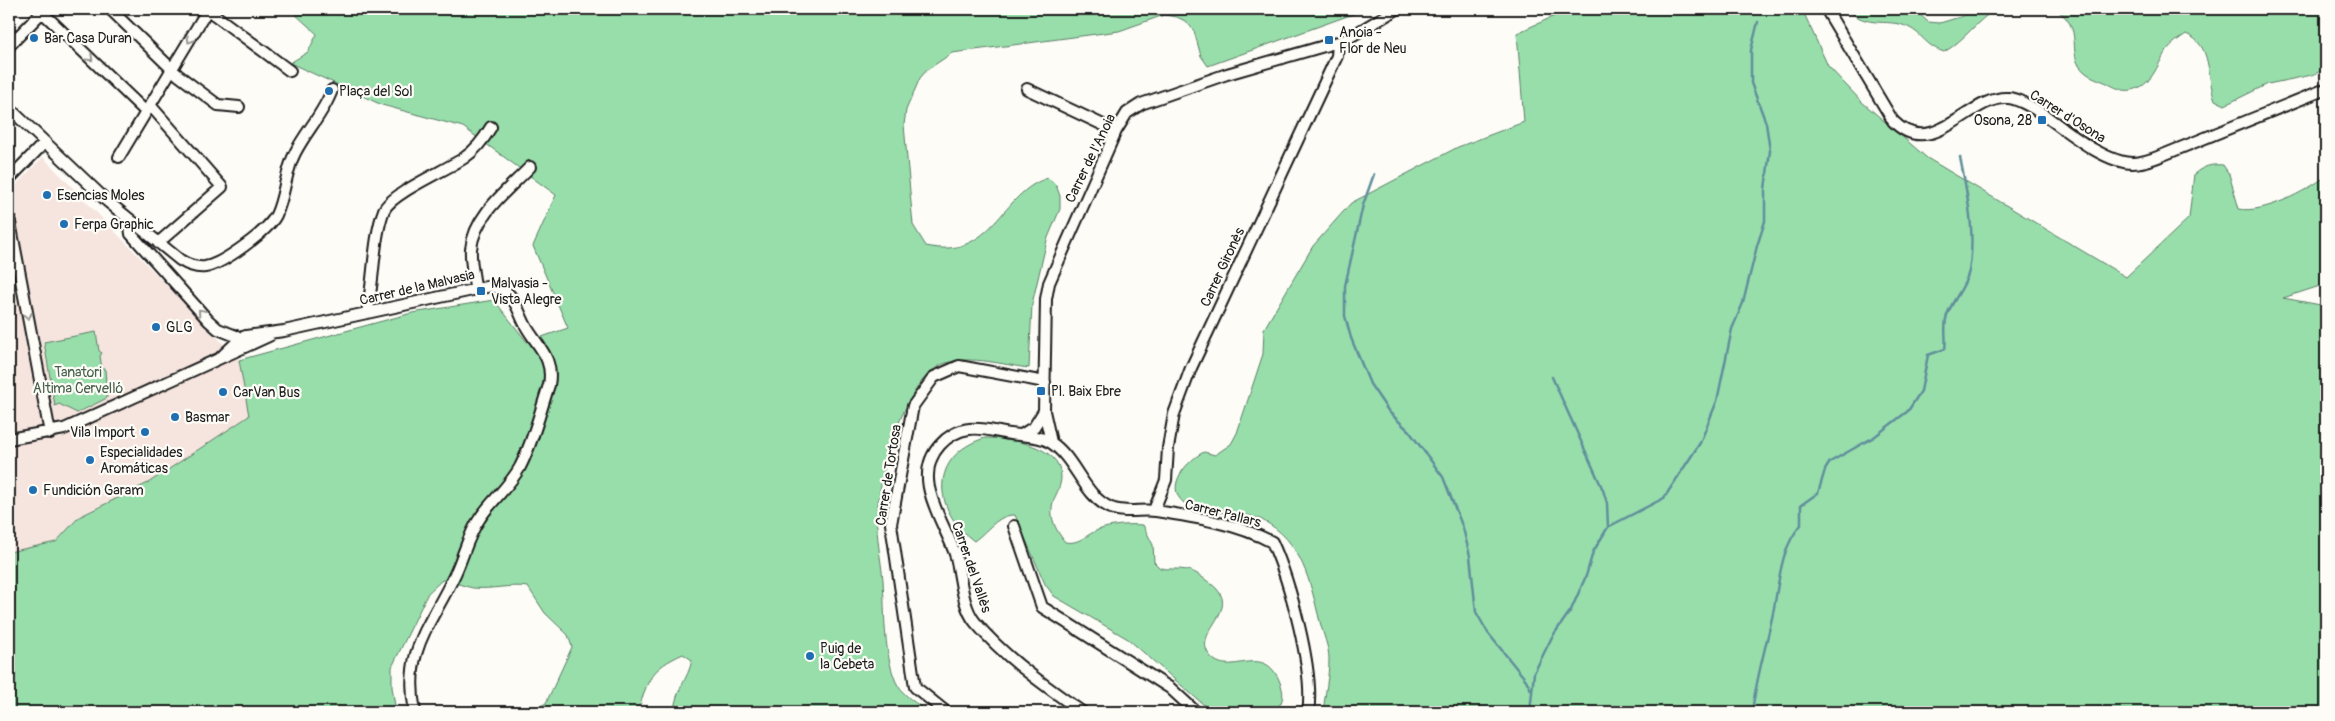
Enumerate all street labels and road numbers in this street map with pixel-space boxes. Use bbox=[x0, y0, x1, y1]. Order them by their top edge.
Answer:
street label: Carrer d'Osona bbox=[2027, 86, 2109, 147]
street label: Carrer de l'Anoia bbox=[1062, 111, 1119, 205]
street label: Carrer Gironès bbox=[1197, 224, 1248, 309]
street label: Carrer de la Malvasia bbox=[358, 266, 476, 309]
street label: Carrer de Tortosa bbox=[872, 423, 905, 527]
street label: Carrer Pallars bbox=[1183, 496, 1263, 531]
street label: Carrer del Vallès bbox=[948, 519, 995, 616]

